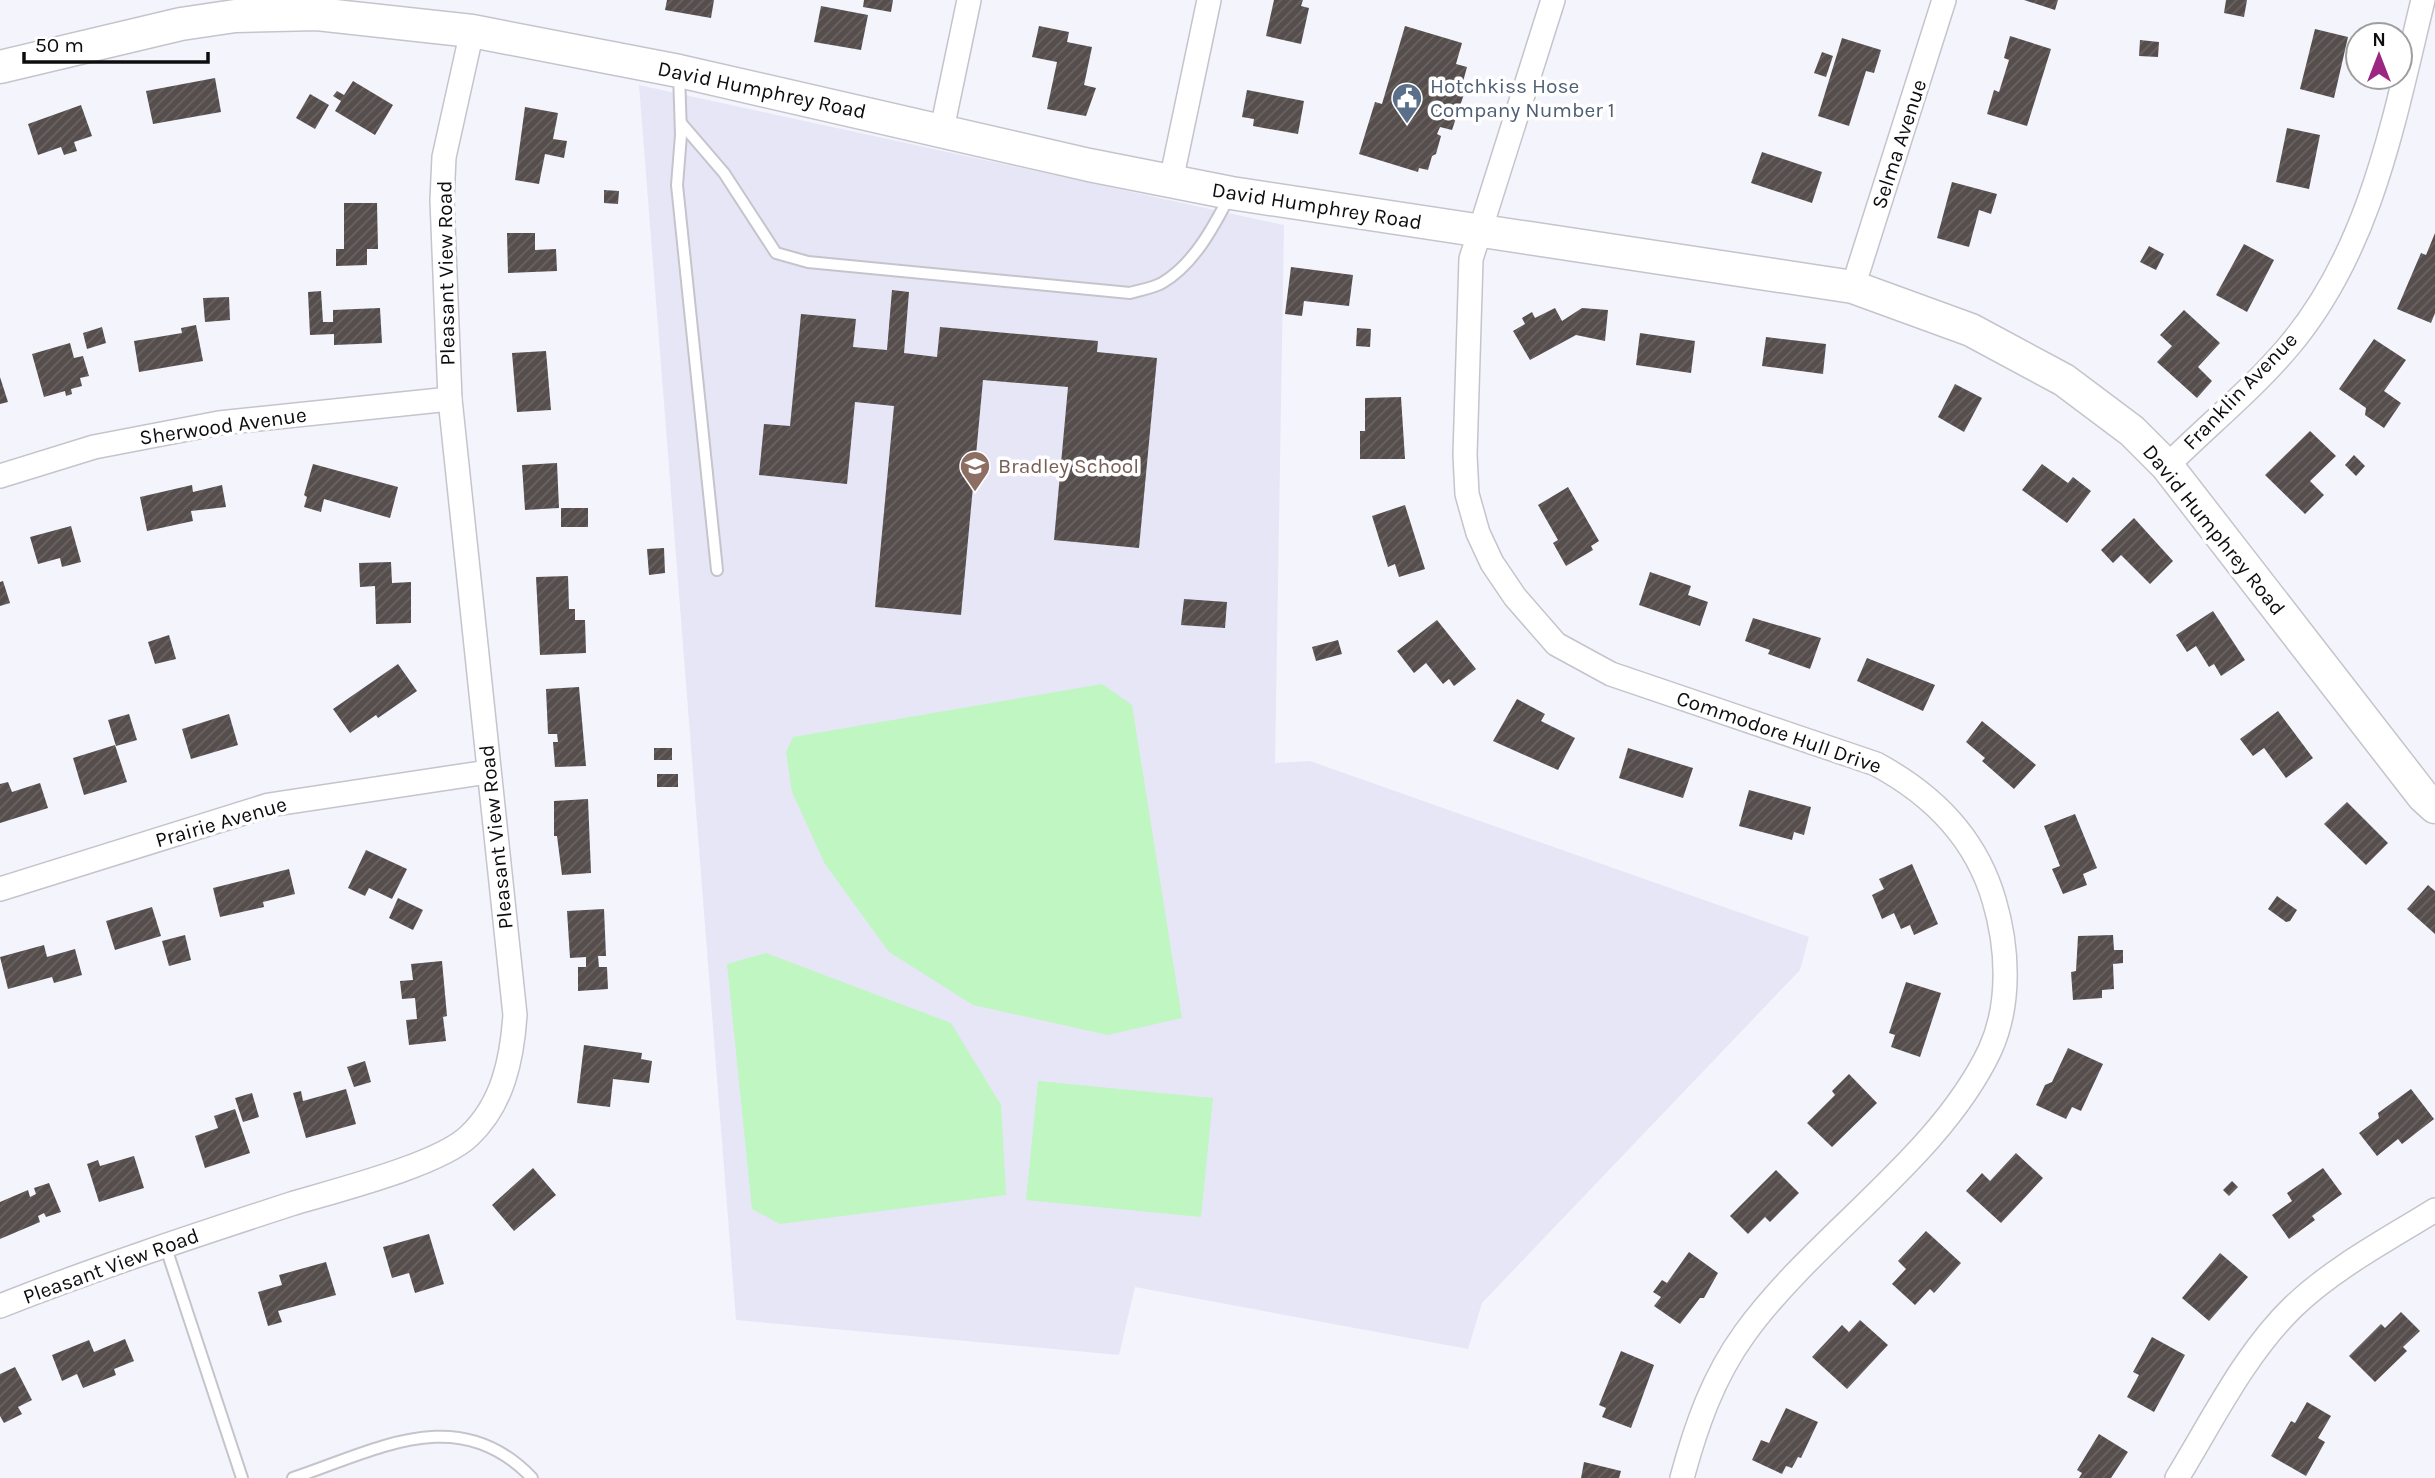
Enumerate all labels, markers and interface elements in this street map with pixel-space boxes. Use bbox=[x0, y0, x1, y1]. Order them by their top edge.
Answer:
scale bar bbox=[24, 21, 208, 65]
north arrow bbox=[2344, 21, 2414, 91]
text: N bbox=[2372, 29, 2386, 51]
text: 50 m bbox=[35, 33, 84, 57]
street label: David Humphrey Road bbox=[656, 56, 868, 124]
place label: Hotchkiss Hose Company Number 1 bbox=[1430, 74, 1615, 122]
street label: Selma Avenue bbox=[1867, 76, 1931, 212]
public building icon: Hotchkiss Hose Company Number 1 bbox=[1390, 81, 1424, 125]
street label: David Humphrey Road bbox=[1210, 178, 1424, 234]
street label: Pleasant View Road bbox=[432, 180, 460, 366]
street label: Franklin Avenue bbox=[2178, 327, 2302, 455]
street label: Sherwood Avenue bbox=[138, 402, 308, 450]
street label: David Humphrey Road bbox=[2138, 440, 2290, 620]
school or university icon: Bradley School bbox=[958, 449, 992, 493]
place label: Bradley School bbox=[998, 454, 1139, 478]
street label: Commodore Hull Drive bbox=[1673, 686, 1885, 778]
street label: Pleasant View Road bbox=[474, 744, 518, 930]
street label: Prairie Avenue bbox=[152, 792, 290, 852]
street label: Pleasant View Road bbox=[20, 1223, 202, 1309]

